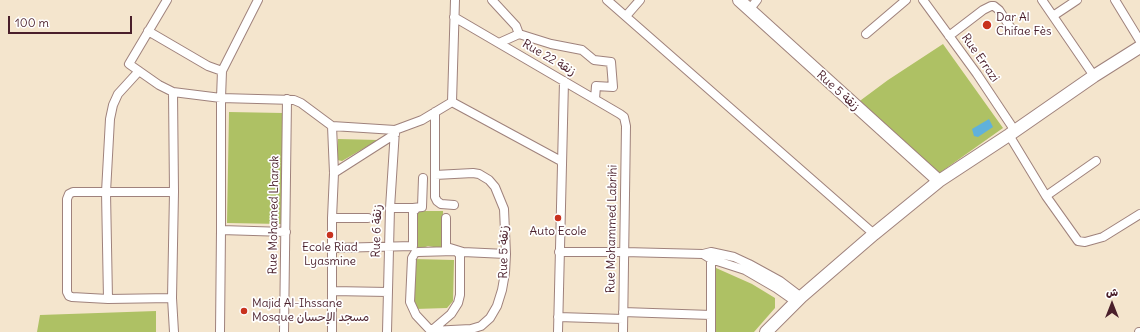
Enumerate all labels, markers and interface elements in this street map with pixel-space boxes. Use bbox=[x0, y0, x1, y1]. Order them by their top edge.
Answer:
scale bar bbox=[10, 8, 134, 34]
place label: Dar Al Chifae Fès bbox=[996, 11, 1051, 39]
text: 100 m bbox=[15, 15, 49, 30]
marker: Dar Al Chifae Fès bbox=[981, 19, 993, 31]
street label: Rue Errazi bbox=[958, 31, 1002, 85]
street label: Rue 22 زنقة bbox=[520, 37, 578, 79]
street label: Rue 5 زنقة bbox=[813, 68, 863, 114]
street label: Rue Mohamed Lharak bbox=[266, 155, 282, 275]
street label: Rue Mohammed Labrihi bbox=[604, 165, 620, 293]
street label: Rue 6 زنقة bbox=[369, 204, 385, 258]
marker: Auto Ecole bbox=[553, 213, 563, 223]
street label: Rue 5 زنقة bbox=[496, 225, 512, 279]
place label: Auto Ecole bbox=[529, 225, 587, 239]
marker: Ecole Riad Lyasmine bbox=[325, 230, 335, 240]
place label: Ecole Riad Lyasmine bbox=[302, 241, 358, 269]
north arrow bbox=[1092, 284, 1132, 324]
text: ش bbox=[1106, 285, 1118, 299]
place label: Majid Al-Ihssane Mosque مسجد الإحسان bbox=[252, 297, 369, 325]
marker: Majid Al-Ihssane Mosque مسجد الإحسان bbox=[239, 306, 249, 316]

